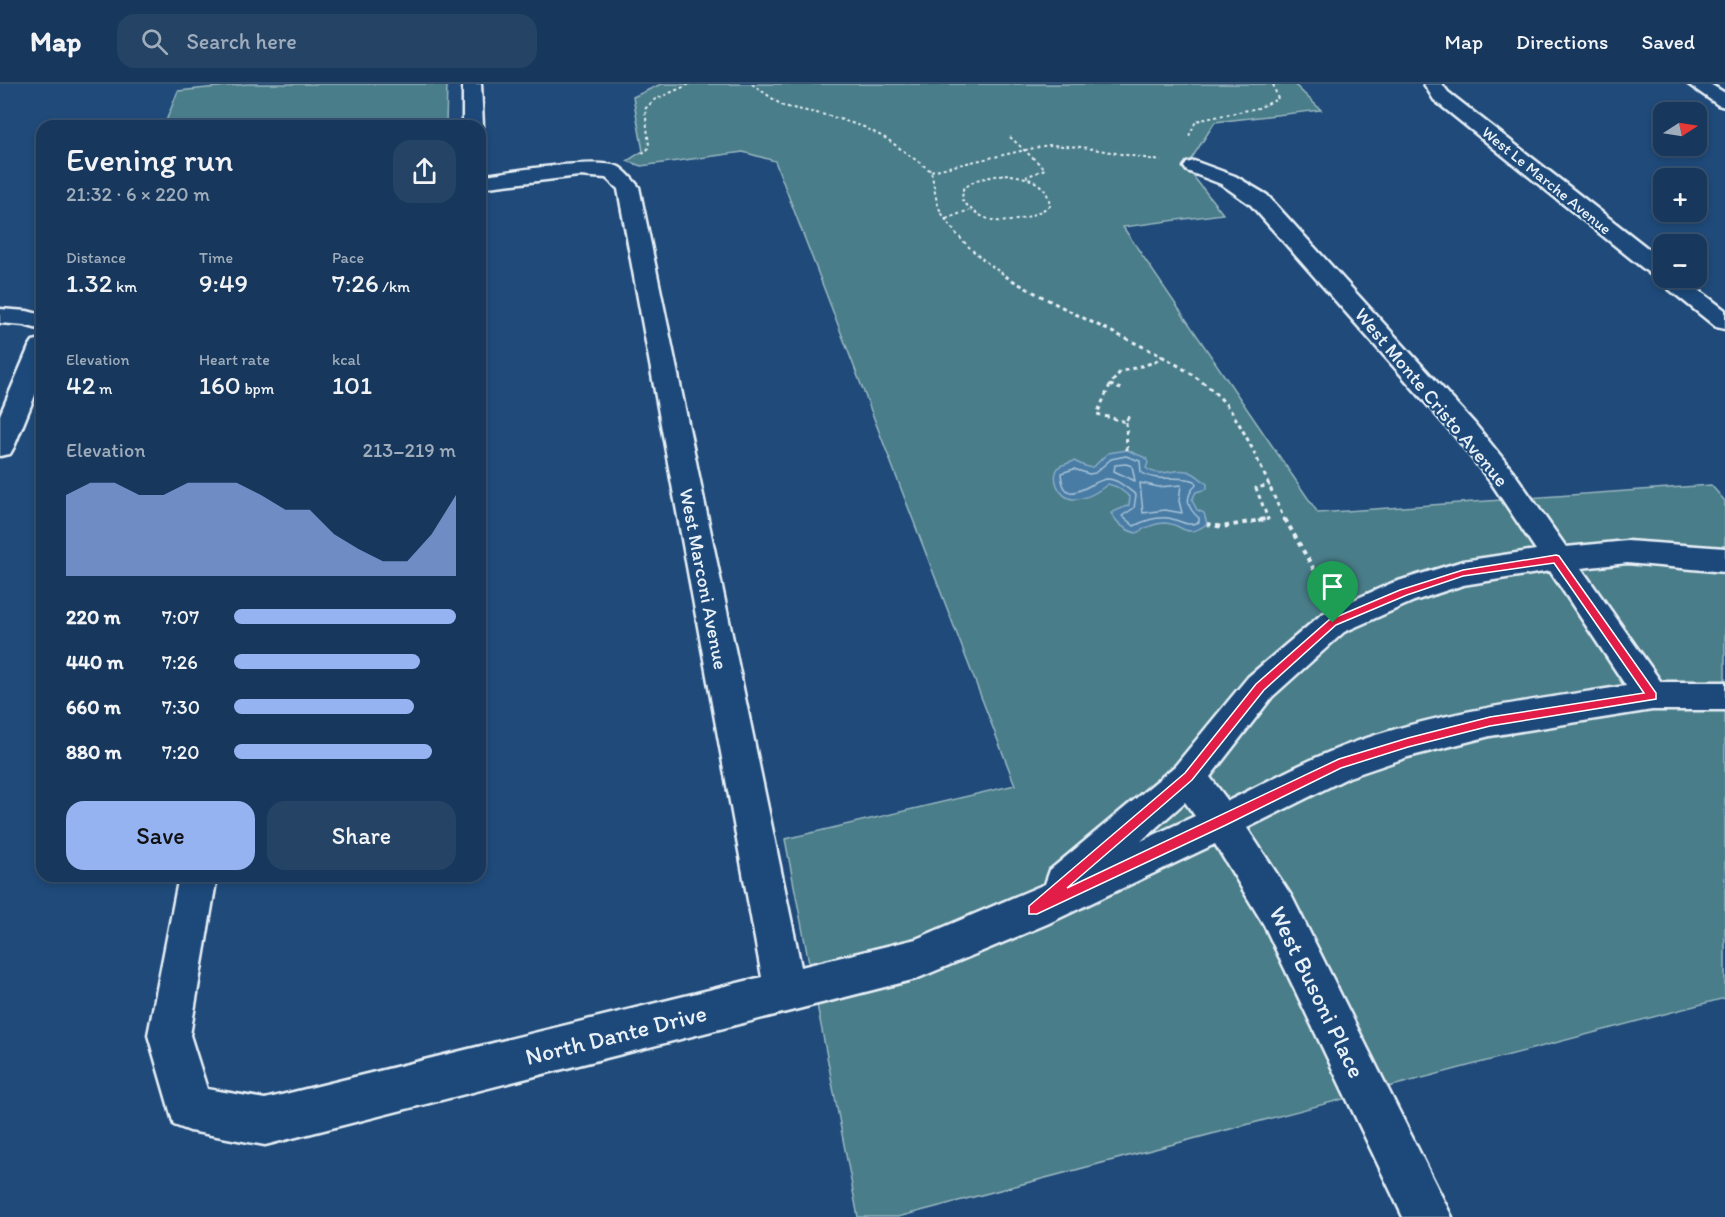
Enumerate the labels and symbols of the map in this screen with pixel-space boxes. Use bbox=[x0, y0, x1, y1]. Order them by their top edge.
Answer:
north arrow bbox=[1653, 102, 1707, 156]
street label: West Le Marche Avenue bbox=[1478, 122, 1615, 238]
street label: West Monte Cristo Avenue bbox=[1350, 303, 1514, 491]
street label: West Marconi Avenue bbox=[675, 486, 733, 672]
pin bbox=[1307, 561, 1358, 623]
street label: West Busoni Place bbox=[1263, 901, 1372, 1082]
street label: North Dante Drive bbox=[522, 998, 709, 1071]

